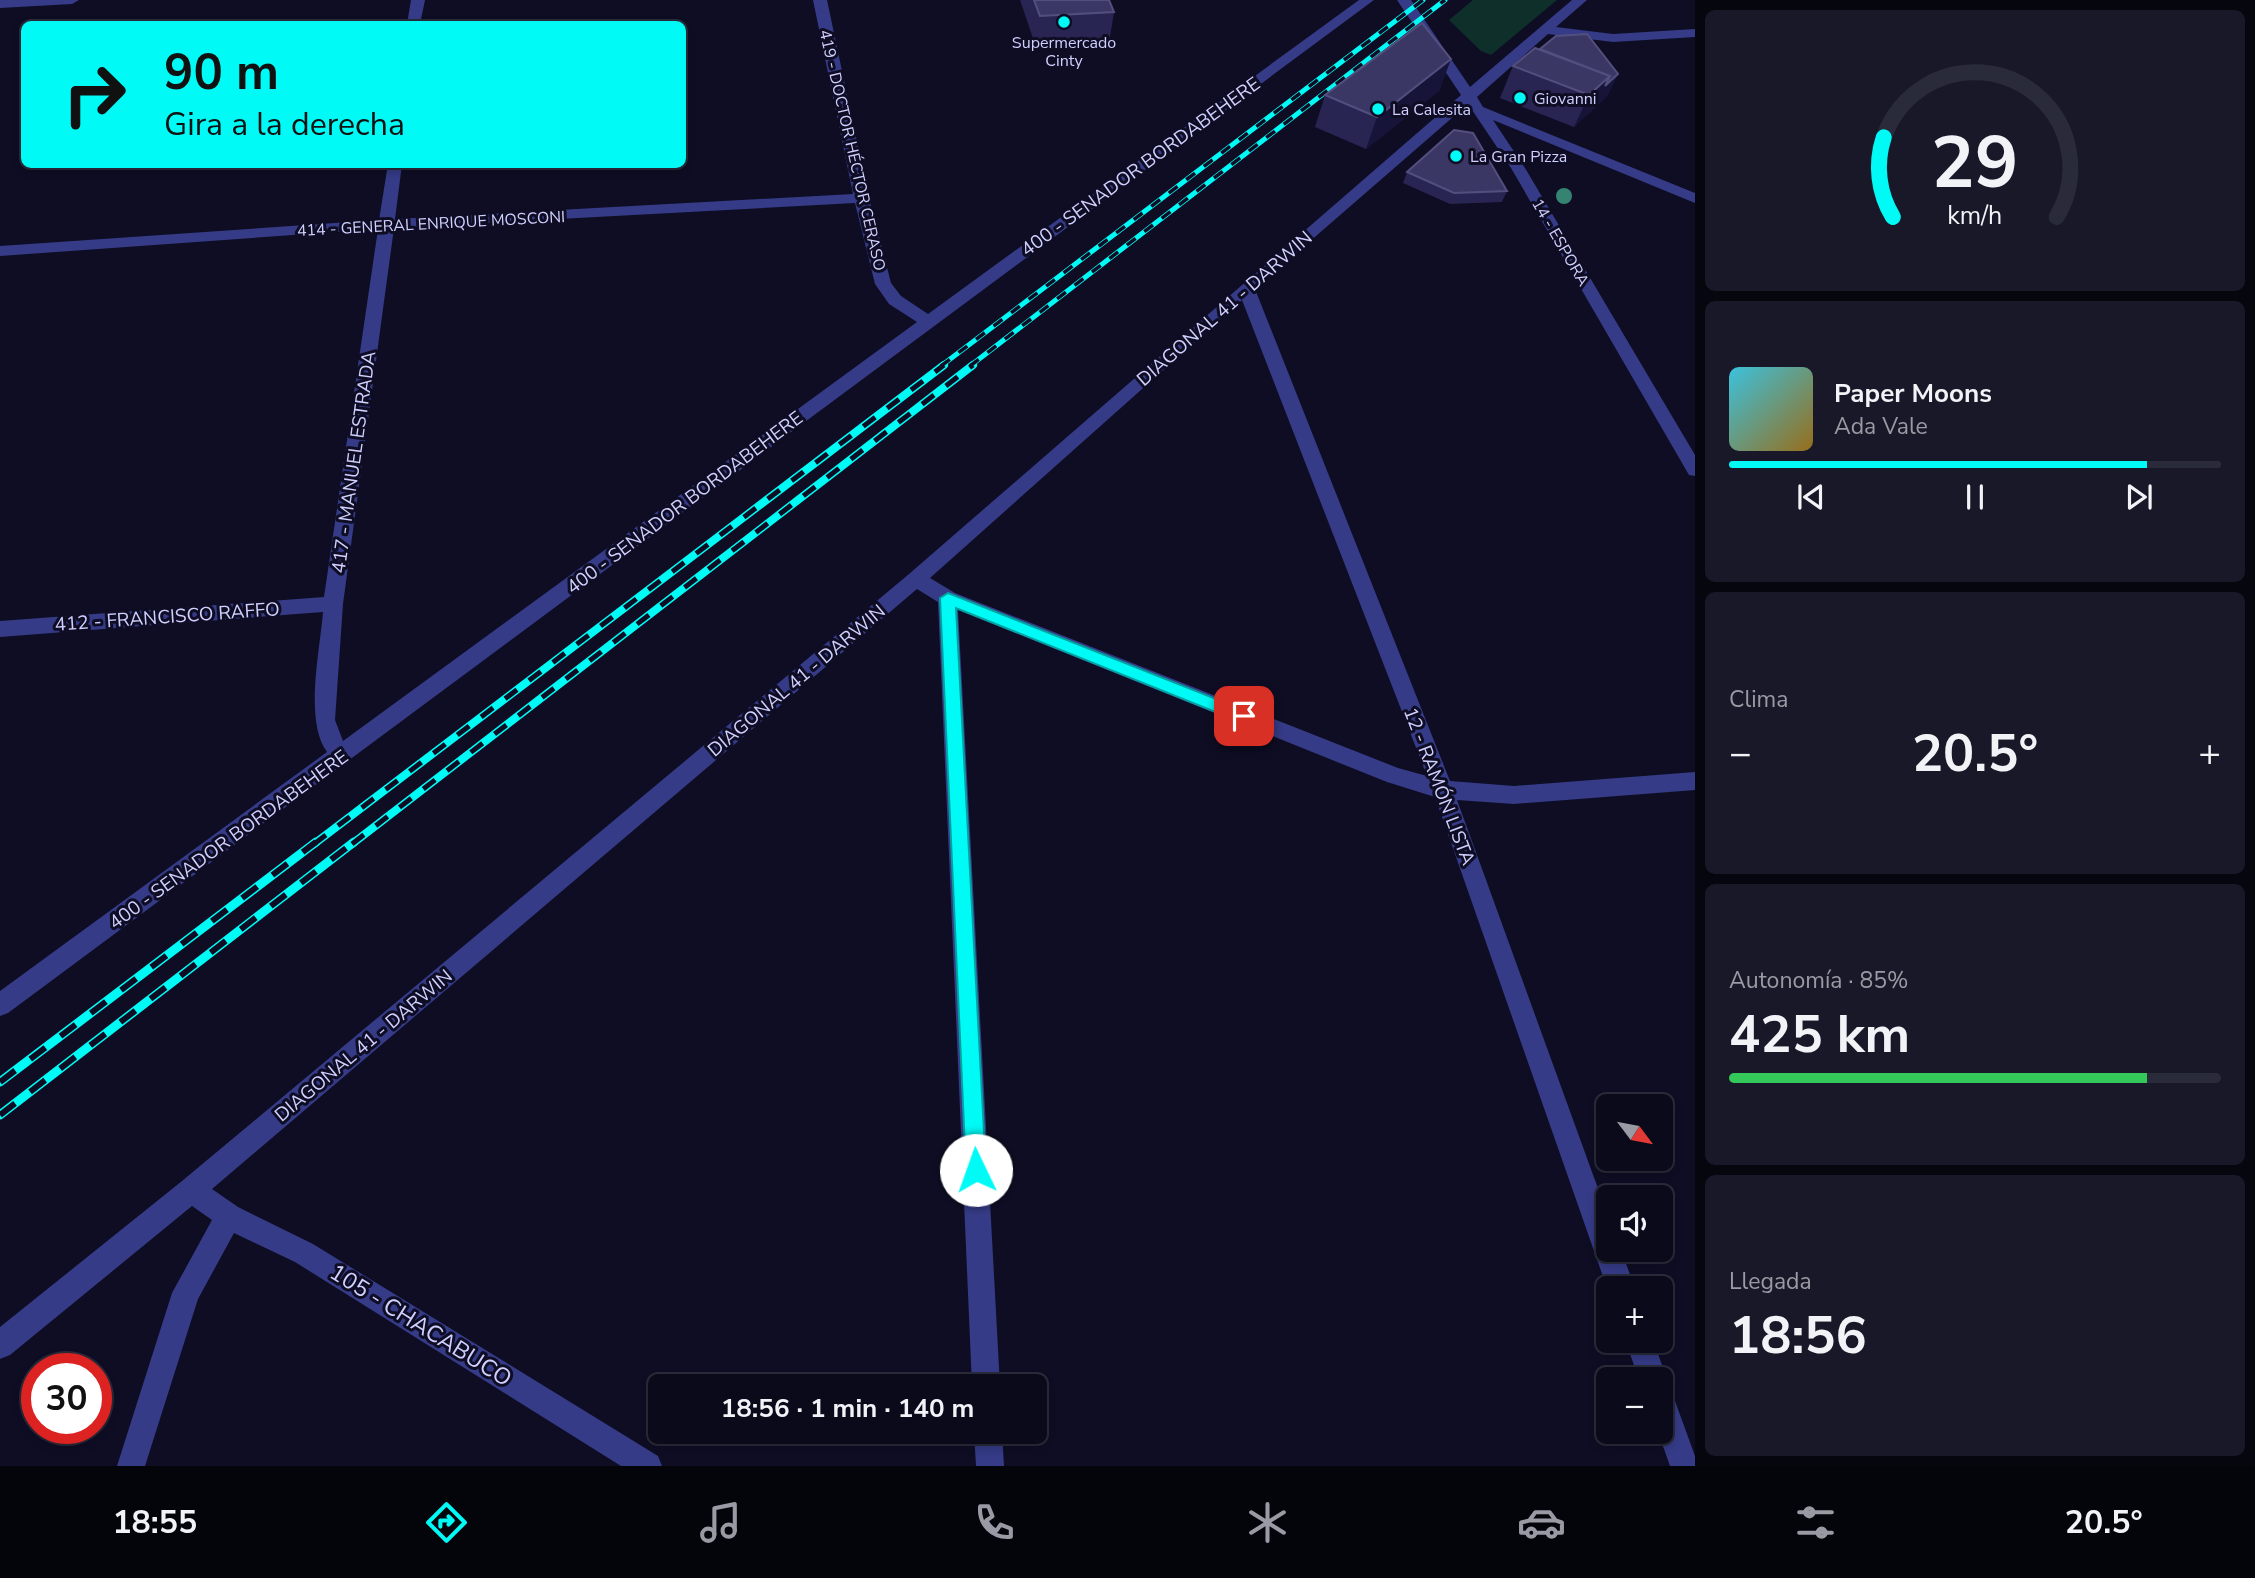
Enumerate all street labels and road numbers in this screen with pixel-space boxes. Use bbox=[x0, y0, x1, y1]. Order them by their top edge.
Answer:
street label: 419 - DOCTOR HÉCTOR CERASO bbox=[814, 27, 891, 273]
street label: 400 - SENADOR BORDABEHERE bbox=[1016, 71, 1266, 263]
street label: 14 - ESPORA bbox=[1526, 195, 1594, 291]
street label: 414 - GENERAL ENRIQUE MOSCONI bbox=[296, 206, 566, 242]
street label: DIAGONAL 41 - DARWIN bbox=[1131, 225, 1318, 392]
street label: 417 - MANUEL ESTRADA bbox=[326, 349, 382, 575]
street label: 400 - SENADOR BORDABEHERE bbox=[561, 405, 808, 600]
street label: 412 - FRANCISCO RAFFO bbox=[54, 596, 280, 638]
street label: DIAGONAL 41 - DARWIN bbox=[702, 599, 891, 763]
street label: 12 - RAMÓN LISTA bbox=[1397, 704, 1481, 869]
street label: 400 - SENADOR BORDABEHERE bbox=[104, 744, 354, 936]
street label: DIAGONAL 41 - DARWIN bbox=[269, 964, 458, 1128]
street label: 105 - CHACABUCO bbox=[324, 1257, 518, 1394]

